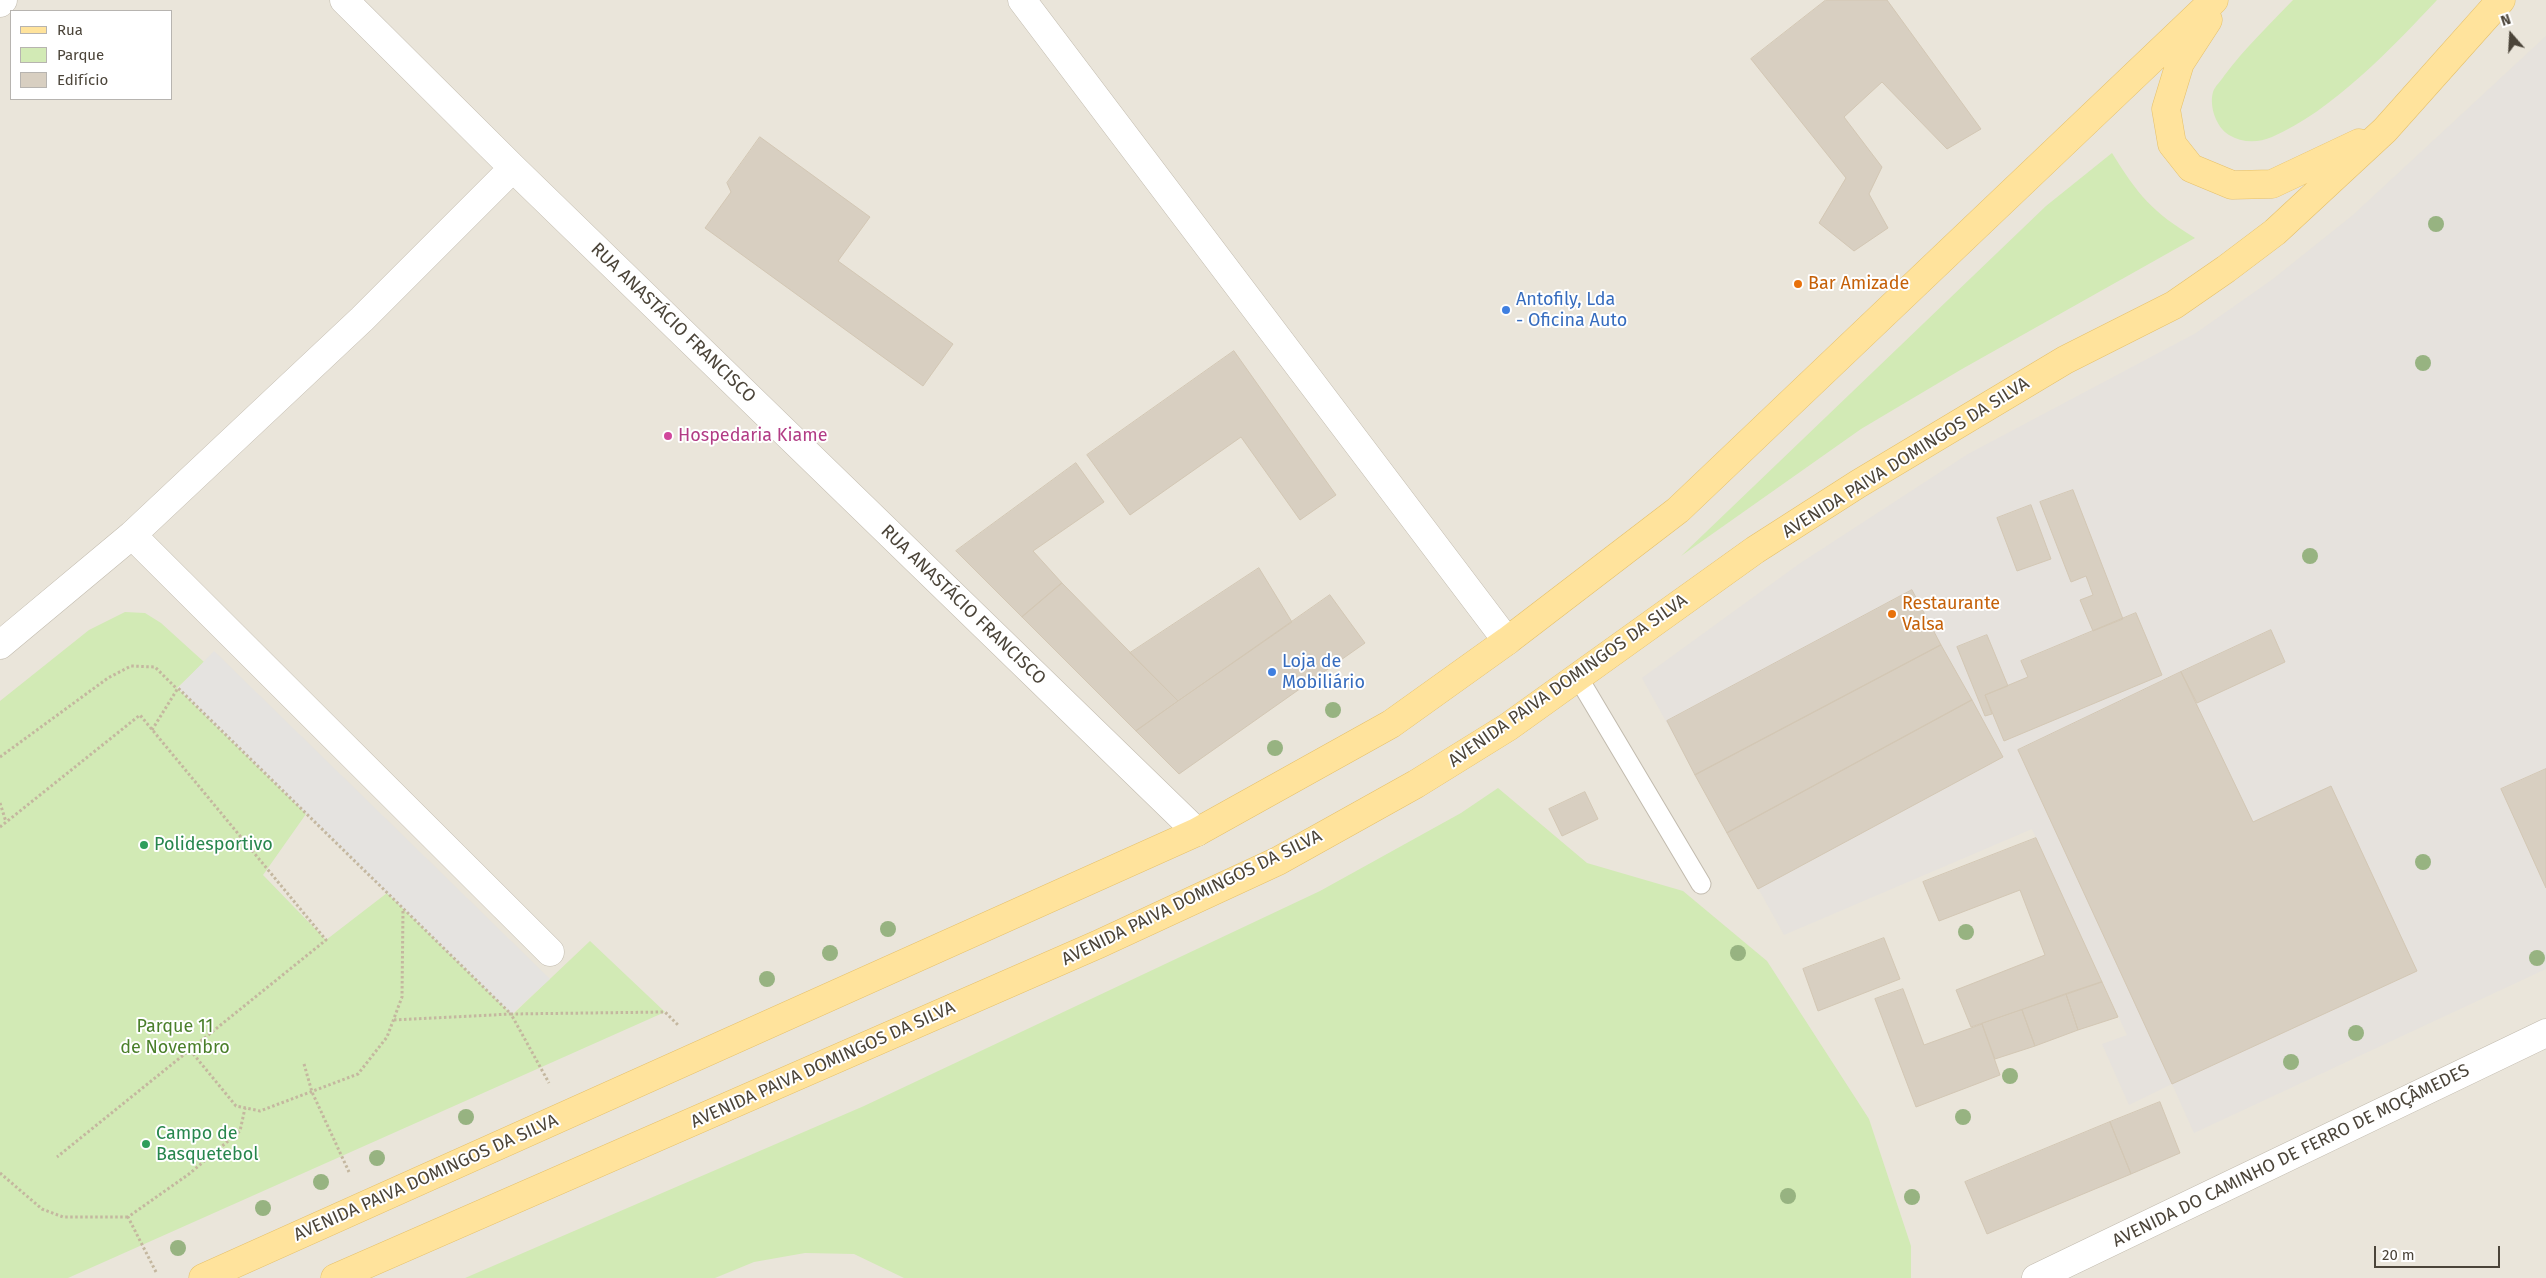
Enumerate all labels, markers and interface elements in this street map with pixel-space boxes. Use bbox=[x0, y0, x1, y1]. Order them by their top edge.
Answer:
legend bbox=[10, 10, 172, 100]
north arrow bbox=[2486, 10, 2536, 60]
text: N bbox=[2499, 11, 2513, 30]
text: Rua bbox=[57, 21, 83, 39]
text: Parque bbox=[57, 46, 104, 64]
text: Edifício bbox=[57, 71, 108, 89]
street label: RUA ANASTÁCIO FRANCISCO bbox=[586, 239, 760, 407]
place label: Bar Amizade bbox=[1808, 273, 1909, 295]
marker: Bar Amizade bbox=[1792, 278, 1804, 290]
place label: Antofily, Lda - Oficina Auto bbox=[1516, 289, 1627, 332]
marker: Antofily, Lda - Oficina Auto bbox=[1500, 304, 1512, 316]
street label: AVENIDA PAIVA DOMINGOS DA SILVA bbox=[1779, 373, 2033, 543]
place label: Hospedaria Kiame bbox=[678, 425, 828, 447]
marker: Hospedaria Kiame bbox=[662, 430, 674, 442]
street label: RUA ANASTÁCIO FRANCISCO bbox=[876, 521, 1050, 689]
street label: AVENIDA PAIVA DOMINGOS DA SILVA bbox=[1444, 590, 1692, 772]
place label: Restaurante Valsa bbox=[1902, 593, 2000, 636]
marker: Restaurante Valsa bbox=[1886, 608, 1898, 620]
place label: Loja de Mobiliário bbox=[1282, 651, 1365, 694]
marker: Loja de Mobiliário bbox=[1266, 666, 1278, 678]
street label: AVENIDA PAIVA DOMINGOS DA SILVA bbox=[1058, 825, 1326, 971]
place label: Polidesportivo bbox=[154, 834, 273, 856]
marker: Polidesportivo bbox=[138, 839, 150, 851]
street label: AVENIDA PAIVA DOMINGOS DA SILVA bbox=[688, 997, 958, 1133]
park label: Parque 11 de Novembro bbox=[120, 1016, 230, 1058]
street label: AVENIDA DO CAMINHO DE FERRO DE MOÇÂMEDES bbox=[2109, 1060, 2473, 1252]
street label: AVENIDA PAIVA DOMINGOS DA SILVA bbox=[291, 1110, 561, 1246]
place label: Campo de Basquetebol bbox=[156, 1123, 259, 1166]
marker: Campo de Basquetebol bbox=[140, 1138, 152, 1150]
scale bar bbox=[2376, 1236, 2502, 1268]
text: 20 m bbox=[2382, 1246, 2415, 1264]

